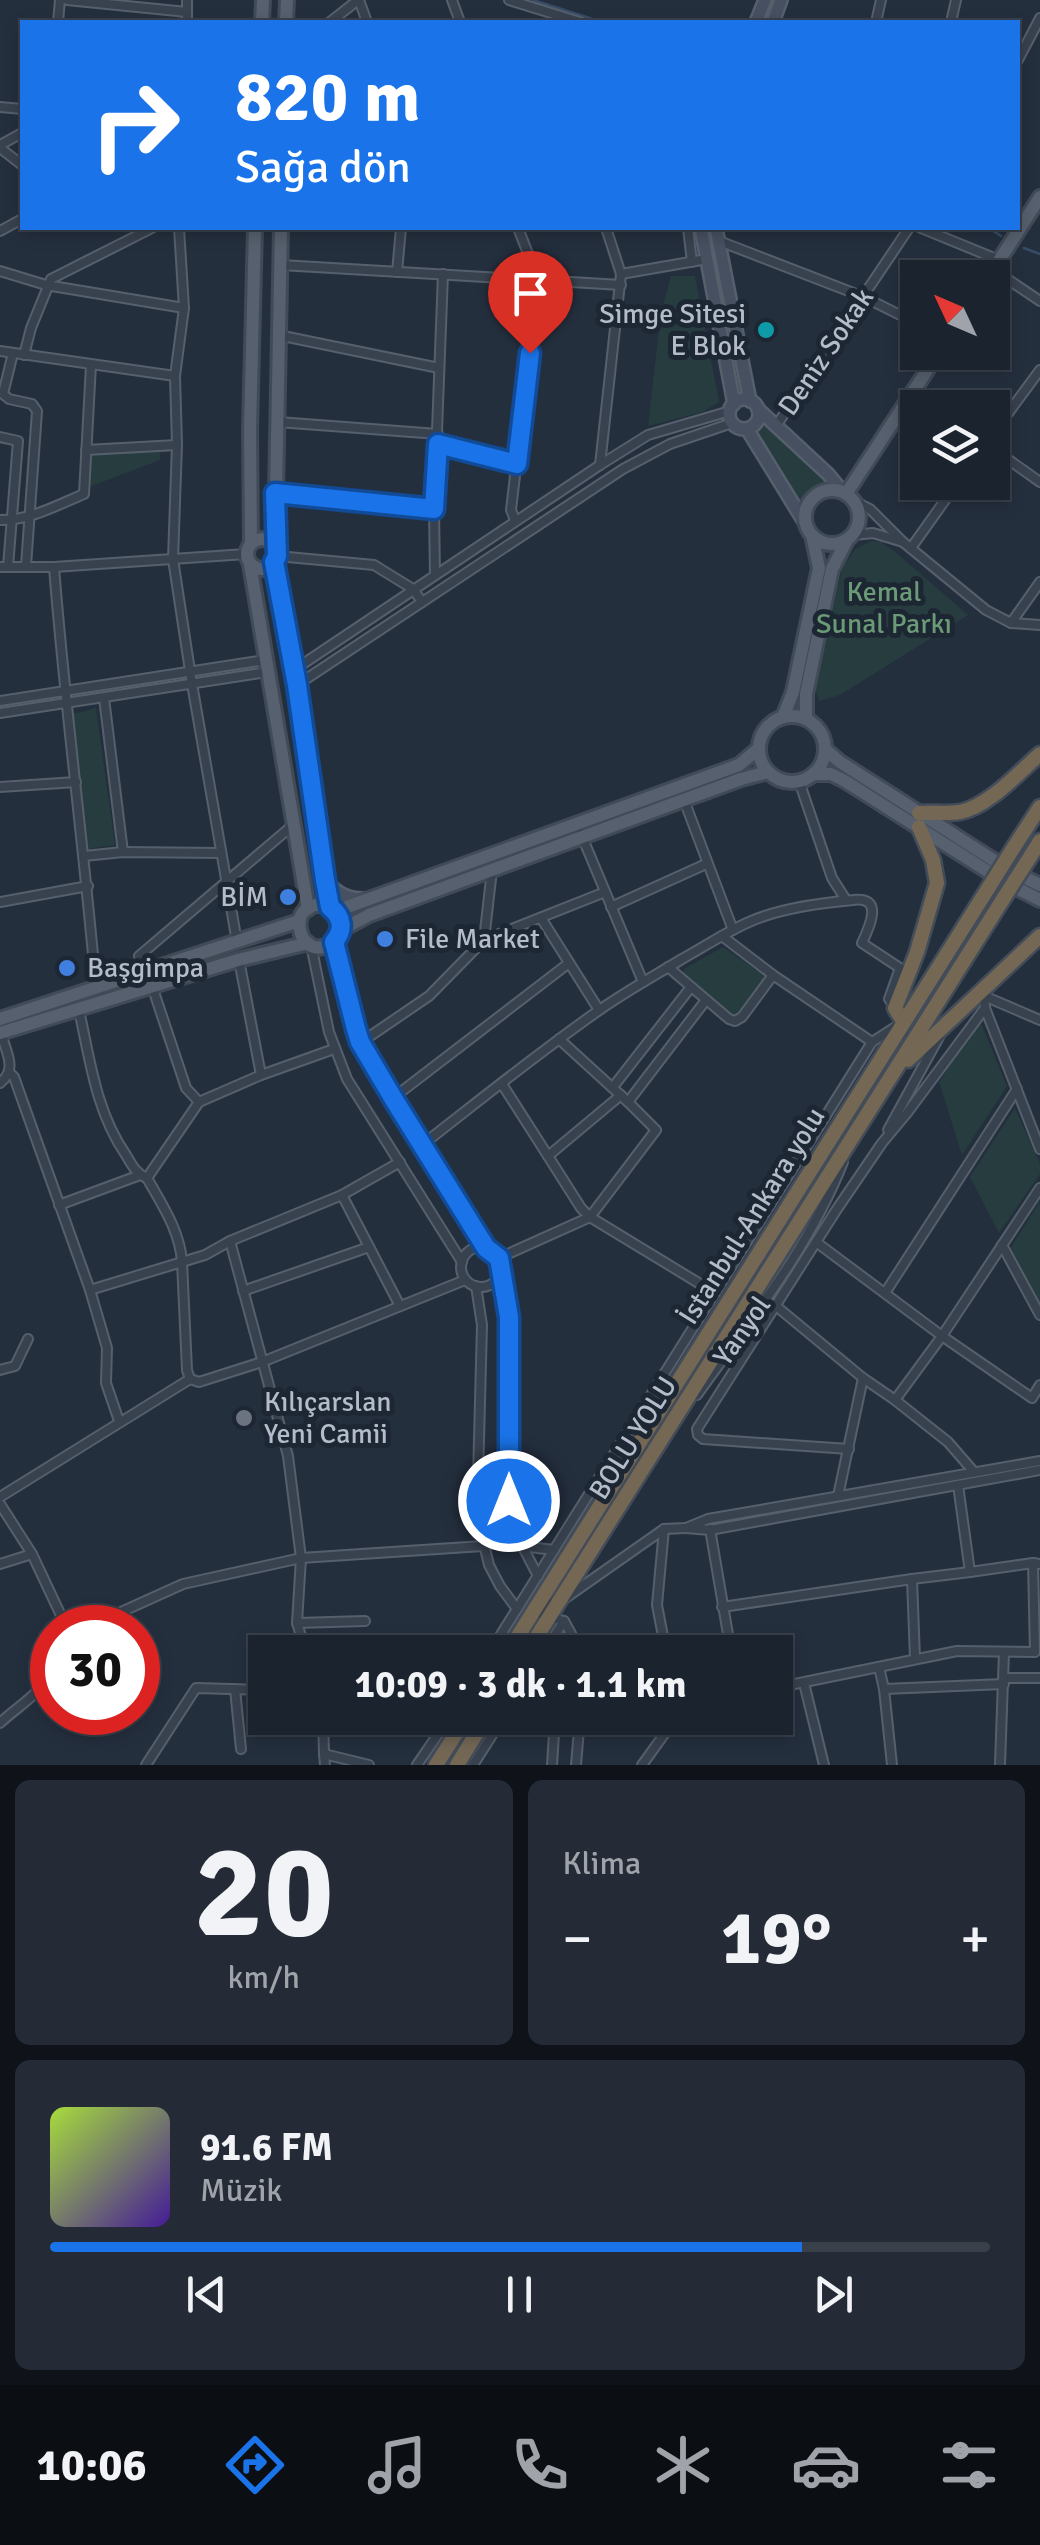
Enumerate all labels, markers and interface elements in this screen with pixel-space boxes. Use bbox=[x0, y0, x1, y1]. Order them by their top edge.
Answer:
text: 820 m bbox=[235, 54, 420, 140]
icon: right bbox=[70, 60, 200, 190]
text: Sağa dön bbox=[235, 140, 411, 195]
pin bbox=[488, 251, 573, 354]
north arrow bbox=[900, 260, 1010, 370]
map controls bbox=[900, 260, 1010, 500]
icon: arrive bbox=[503, 266, 558, 321]
street label: Deniz Sokak bbox=[771, 282, 881, 422]
place label: Simge Sitesi E Blok bbox=[599, 297, 746, 363]
marker: Simge Sitesi E Blok bbox=[755, 319, 777, 341]
button: layers bbox=[900, 390, 1010, 500]
park label: Kemal Sunal Parkı bbox=[816, 575, 952, 641]
place label: BİM bbox=[220, 880, 268, 914]
marker: BİM bbox=[277, 886, 299, 908]
place label: File Market bbox=[405, 922, 540, 956]
marker: File Market bbox=[374, 928, 396, 950]
place label: Başgimpa bbox=[87, 951, 204, 985]
marker: Başgimpa bbox=[56, 957, 78, 979]
street label: İstanbul-Ankara yolu bbox=[672, 1101, 832, 1331]
street label: Yanyol bbox=[706, 1290, 778, 1372]
street label: BOLU YOLU bbox=[582, 1370, 684, 1506]
place label: Kılıçarslan Yeni Camii bbox=[264, 1385, 392, 1451]
marker: Kılıçarslan Yeni Camii bbox=[233, 1407, 255, 1429]
position arrow bbox=[457, 1449, 561, 1553]
speed limit sign: 30 bbox=[30, 1605, 160, 1735]
text: 10:09 · 3 dk · 1.1 km bbox=[355, 1661, 686, 1708]
text: 20 bbox=[194, 1813, 334, 1973]
text: Klima bbox=[563, 1844, 641, 1883]
text: 19° bbox=[721, 1892, 832, 1985]
text: − bbox=[563, 1905, 592, 1973]
text: + bbox=[960, 1905, 990, 1973]
text: km/h bbox=[228, 1958, 300, 1997]
text: 91.6 FM bbox=[200, 2124, 333, 2171]
text: Müzik bbox=[200, 2171, 282, 2210]
icon: previous bbox=[179, 2267, 234, 2322]
icon: pause bbox=[492, 2267, 547, 2322]
icon: next bbox=[806, 2267, 861, 2322]
icon: directions bbox=[220, 2430, 290, 2500]
icon: music bbox=[362, 2430, 432, 2500]
icon: phone bbox=[505, 2430, 575, 2500]
icon: climate bbox=[648, 2430, 718, 2500]
icon: car bbox=[791, 2430, 861, 2500]
icon: filters bbox=[934, 2430, 1004, 2500]
text: 10:06 bbox=[36, 2438, 147, 2493]

